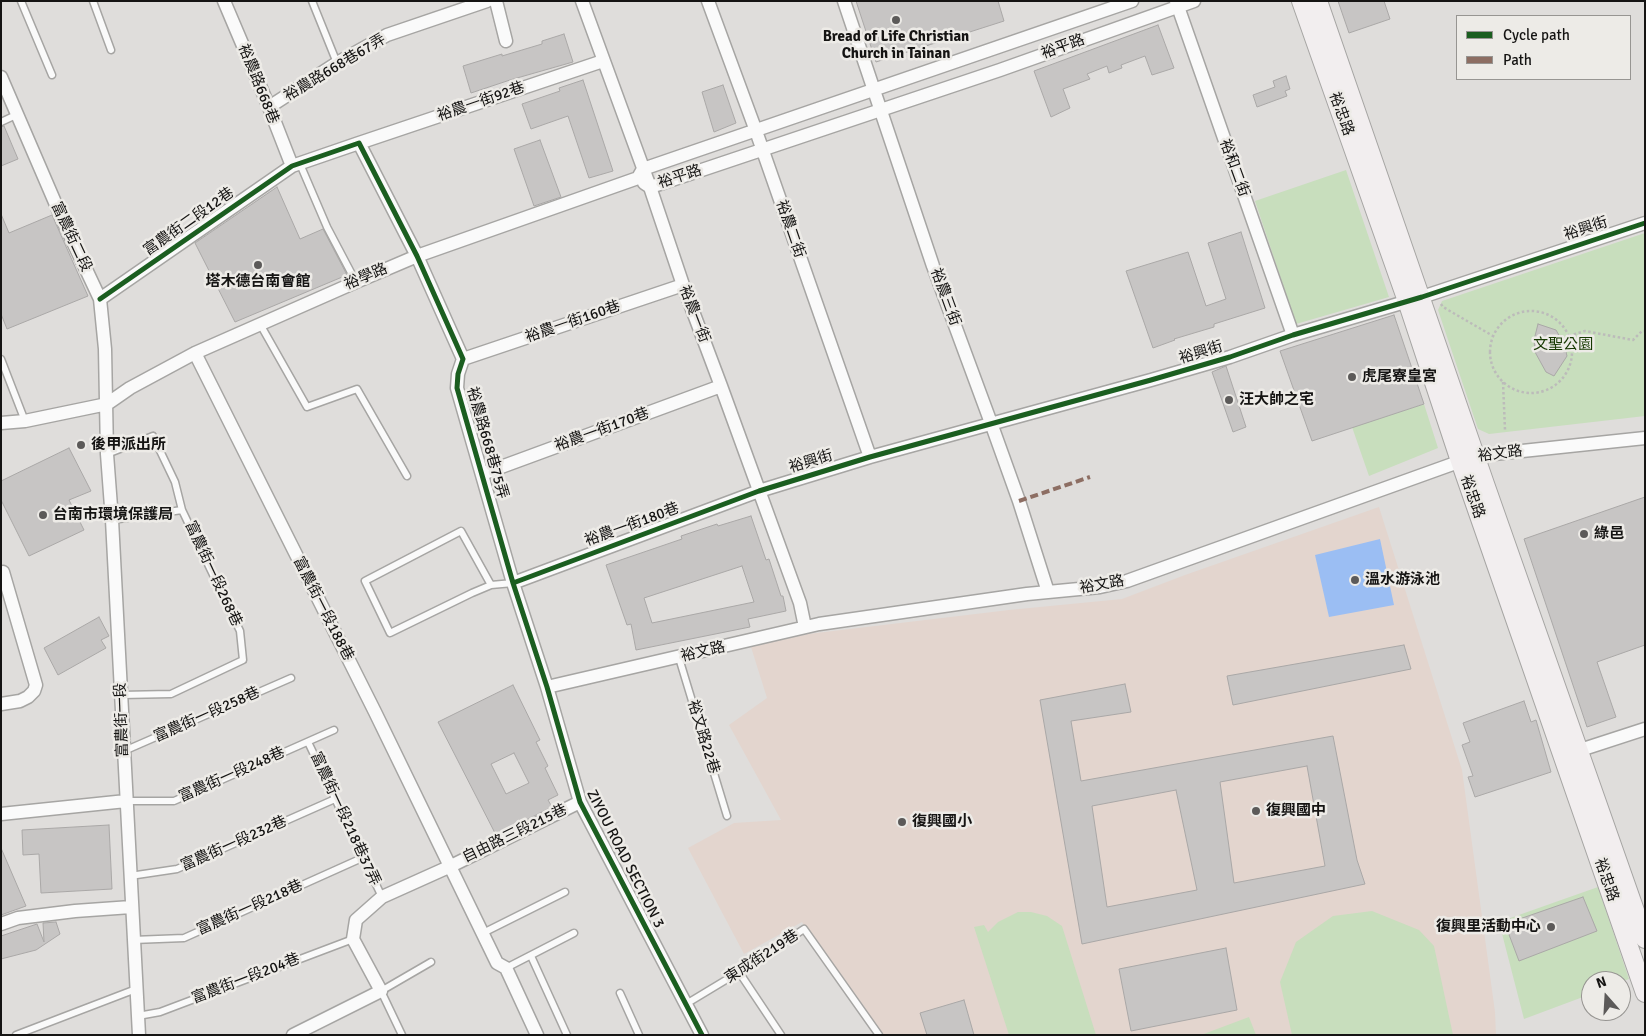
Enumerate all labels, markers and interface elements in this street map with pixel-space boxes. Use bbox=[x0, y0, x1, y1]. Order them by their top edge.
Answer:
marker: Bread of Life Christian Church in Tainan bbox=[890, 14, 902, 26]
legend bbox=[1456, 15, 1631, 80]
text: Cycle path bbox=[1503, 26, 1570, 44]
place label: Bread of Life Christian Church in Tainan bbox=[823, 28, 969, 63]
street label: 裕農路668巷67弄 bbox=[281, 31, 389, 105]
street label: 裕平路 bbox=[1039, 31, 1087, 63]
street label: 裕農路668巷 bbox=[234, 42, 282, 126]
text: Path bbox=[1503, 51, 1532, 69]
street label: 裕農一街92巷 bbox=[435, 79, 527, 125]
street label: 裕忠路 bbox=[1325, 90, 1357, 138]
street label: 裕和二街 bbox=[1215, 137, 1253, 199]
street label: 裕平路 bbox=[656, 161, 704, 193]
street label: 富農街二段12巷 bbox=[140, 184, 238, 260]
street label: 裕農二街 bbox=[772, 198, 808, 260]
street label: 富農街二段 bbox=[47, 199, 95, 275]
street label: 裕興街 bbox=[1562, 213, 1610, 245]
marker: 塔木德台南會館 bbox=[252, 259, 264, 271]
street label: 裕學路 bbox=[342, 260, 390, 294]
street label: 裕農三街 bbox=[926, 266, 964, 328]
place label: 塔木德台南會館 bbox=[206, 273, 310, 291]
street label: 裕農一街 bbox=[675, 283, 713, 345]
street label: 裕農一街160巷 bbox=[523, 297, 623, 347]
park label: 文聖公園 bbox=[1533, 336, 1593, 354]
street label: 裕興街 bbox=[1177, 338, 1225, 368]
place label: 虎尾寮皇宮 bbox=[1362, 368, 1437, 386]
marker: 虎尾寮皇宮 bbox=[1346, 371, 1358, 383]
street label: 裕農路668巷75弄 bbox=[462, 385, 512, 501]
place label: 汪大帥之宅 bbox=[1239, 391, 1314, 409]
marker: 汪大帥之宅 bbox=[1223, 394, 1235, 406]
street label: 裕農一街170巷 bbox=[552, 405, 652, 455]
place label: 後甲派出所 bbox=[91, 436, 166, 454]
marker: 後甲派出所 bbox=[75, 439, 87, 451]
street label: 裕文路 bbox=[1477, 442, 1523, 466]
street label: 裕興街 bbox=[787, 447, 835, 477]
street label: 裕忠路 bbox=[1456, 473, 1488, 521]
street label: 裕農一街180巷 bbox=[582, 500, 682, 550]
place label: 台南市環境保護局 bbox=[53, 506, 173, 524]
marker: 台南市環境保護局 bbox=[37, 509, 49, 521]
street label: 富農街一段268巷 bbox=[181, 518, 245, 630]
place label: 綠邑 bbox=[1594, 525, 1624, 543]
marker: 綠邑 bbox=[1578, 528, 1590, 540]
street label: 富農街一段188巷 bbox=[289, 554, 357, 664]
place label: 溫水游泳池 bbox=[1365, 571, 1440, 589]
street label: 裕文路 bbox=[1078, 572, 1126, 598]
marker: 溫水游泳池 bbox=[1349, 574, 1361, 586]
street label: 裕文路 bbox=[679, 638, 727, 666]
street label: 富農街一段 bbox=[112, 682, 132, 758]
street label: 富農街一段258巷 bbox=[151, 684, 263, 746]
street label: 裕文路22巷 bbox=[683, 698, 723, 776]
street label: 富農街一段248巷 bbox=[176, 744, 288, 806]
street label: 富農街一段218巷37弄 bbox=[306, 749, 384, 889]
street label: ZIYOU ROAD SECTION 3 bbox=[582, 787, 668, 931]
street label: 自由路三段215巷 bbox=[460, 801, 570, 867]
place label: 復興國中 bbox=[1266, 802, 1326, 820]
marker: 復興國中 bbox=[1250, 805, 1262, 817]
street label: 富農街一段232巷 bbox=[178, 813, 290, 875]
place label: 復興國小 bbox=[912, 813, 972, 831]
marker: 復興國小 bbox=[896, 816, 908, 828]
street label: 裕忠路 bbox=[1590, 856, 1622, 904]
street label: 富農街一段218巷 bbox=[194, 877, 306, 939]
place label: 復興里活動中心 bbox=[1436, 918, 1541, 936]
marker: 復興里活動中心 bbox=[1545, 921, 1557, 933]
street label: 東成街219巷 bbox=[722, 926, 802, 988]
street label: 富農街一段204巷 bbox=[189, 950, 303, 1008]
north arrow bbox=[1581, 971, 1631, 1021]
text: N bbox=[1594, 973, 1609, 992]

